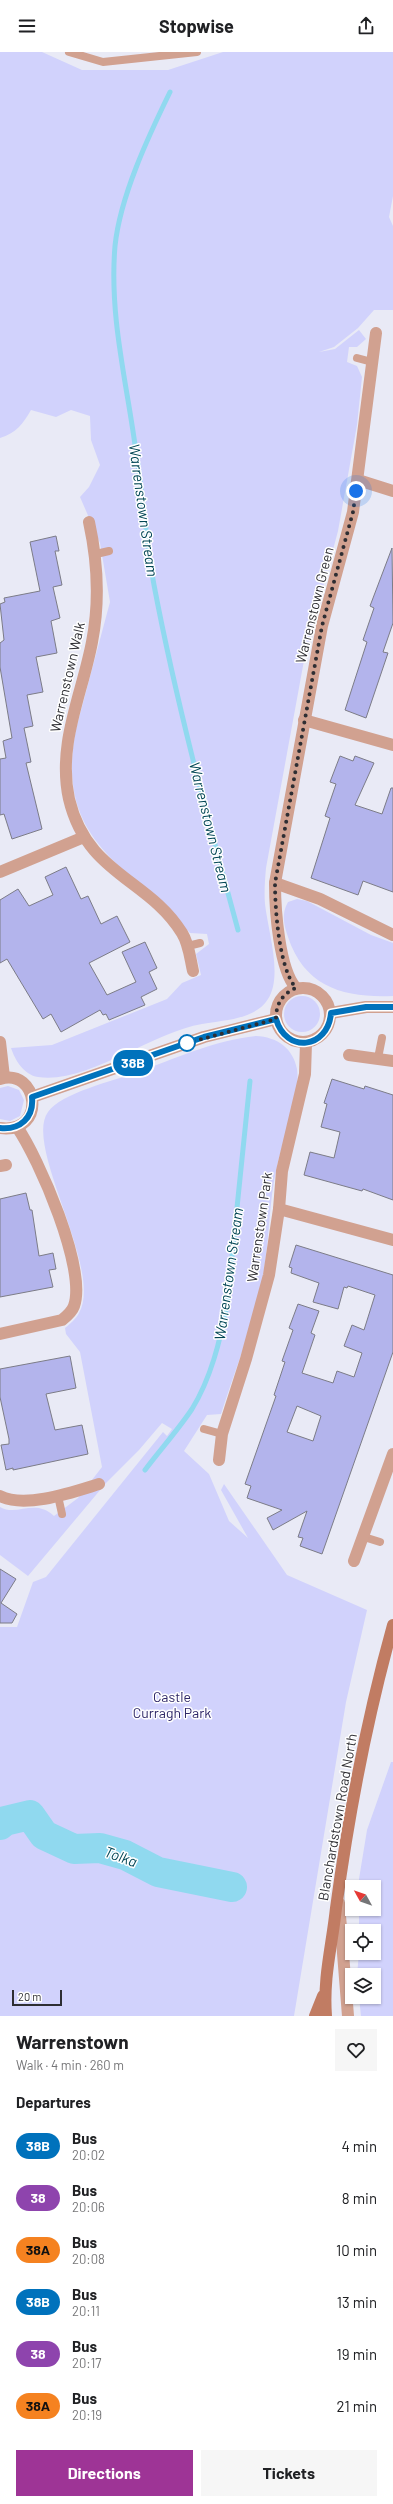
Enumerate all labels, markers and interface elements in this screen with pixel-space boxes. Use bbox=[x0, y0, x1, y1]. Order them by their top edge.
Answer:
icon: menu bbox=[16, 15, 38, 37]
text: Stopwise bbox=[159, 15, 234, 37]
icon: share bbox=[355, 15, 377, 37]
water label: Warrenstown Stream bbox=[126, 442, 162, 578]
your location bbox=[346, 481, 366, 501]
street label: Warrenstown Green bbox=[291, 545, 337, 665]
street label: Warrenstown Walk bbox=[46, 620, 88, 734]
water label: Warrenstown Stream bbox=[186, 760, 236, 894]
unlabelled marker bbox=[178, 1034, 196, 1052]
line badge: 38B bbox=[110, 1050, 156, 1076]
text: 38B bbox=[121, 1054, 145, 1071]
street label: Warrenstown Park bbox=[243, 1171, 275, 1283]
water label: Warrenstown Stream bbox=[210, 1206, 246, 1342]
park label: Castle Curragh Park bbox=[133, 1688, 211, 1721]
street label: Blanchardstown Road North bbox=[314, 1732, 360, 1902]
water label: Tolka bbox=[102, 1842, 140, 1870]
north arrow bbox=[345, 1880, 381, 1916]
map controls bbox=[345, 1880, 381, 2004]
button: locate bbox=[345, 1924, 381, 1960]
button: layers bbox=[345, 1968, 381, 2004]
scale bar bbox=[12, 1988, 62, 2007]
text: 20 m bbox=[18, 1990, 41, 2003]
button: heart bbox=[335, 2029, 377, 2071]
text: Warrenstown bbox=[16, 2030, 129, 2053]
text: Walk · 4 min · 260 m bbox=[16, 2057, 124, 2073]
text: Departures bbox=[16, 2093, 91, 2111]
text: Bus bbox=[72, 2129, 97, 2147]
text: 38B bbox=[26, 2137, 50, 2154]
text: 4 min bbox=[341, 2137, 377, 2155]
text: 20:02 bbox=[72, 2147, 105, 2163]
text: Bus bbox=[72, 2181, 97, 2199]
text: 38 bbox=[30, 2189, 46, 2206]
text: 8 min bbox=[342, 2189, 377, 2207]
text: 20:06 bbox=[72, 2199, 105, 2215]
text: Bus bbox=[72, 2233, 97, 2251]
text: 38A bbox=[26, 2241, 50, 2258]
text: 10 min bbox=[336, 2241, 377, 2259]
text: 20:08 bbox=[72, 2251, 105, 2267]
text: Bus bbox=[72, 2285, 97, 2303]
text: 38B bbox=[26, 2293, 50, 2310]
text: 13 min bbox=[337, 2293, 377, 2311]
text: 20:11 bbox=[72, 2303, 100, 2319]
text: Bus bbox=[72, 2337, 97, 2355]
text: 38 bbox=[30, 2345, 46, 2362]
text: 19 min bbox=[337, 2345, 377, 2363]
text: 20:17 bbox=[72, 2355, 101, 2371]
text: Bus bbox=[72, 2389, 97, 2407]
text: 38A bbox=[26, 2397, 50, 2414]
text: 21 min bbox=[337, 2397, 377, 2415]
text: 20:19 bbox=[72, 2407, 102, 2423]
button: Directions bbox=[16, 2450, 193, 2496]
button: Tickets bbox=[201, 2450, 377, 2496]

